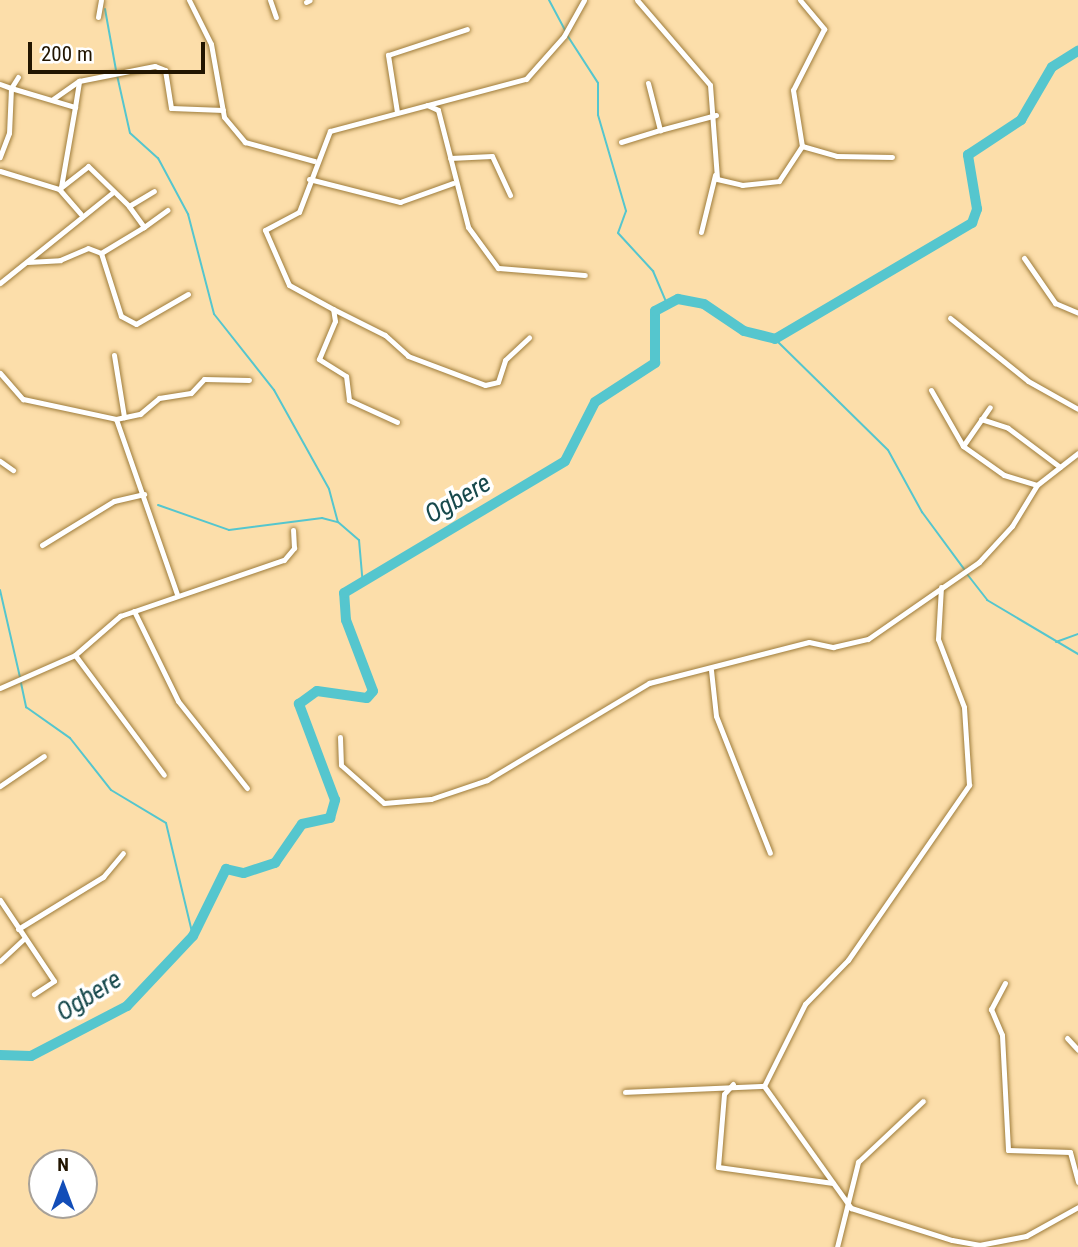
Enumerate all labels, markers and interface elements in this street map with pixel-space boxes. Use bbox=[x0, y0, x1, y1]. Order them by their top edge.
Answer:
scale bar bbox=[32, 28, 208, 72]
text: 200 m bbox=[41, 42, 93, 66]
water label: Ogbere bbox=[419, 468, 497, 530]
water label: Ogbere bbox=[51, 964, 127, 1028]
north arrow bbox=[28, 1149, 98, 1219]
text: N bbox=[57, 1153, 69, 1176]

